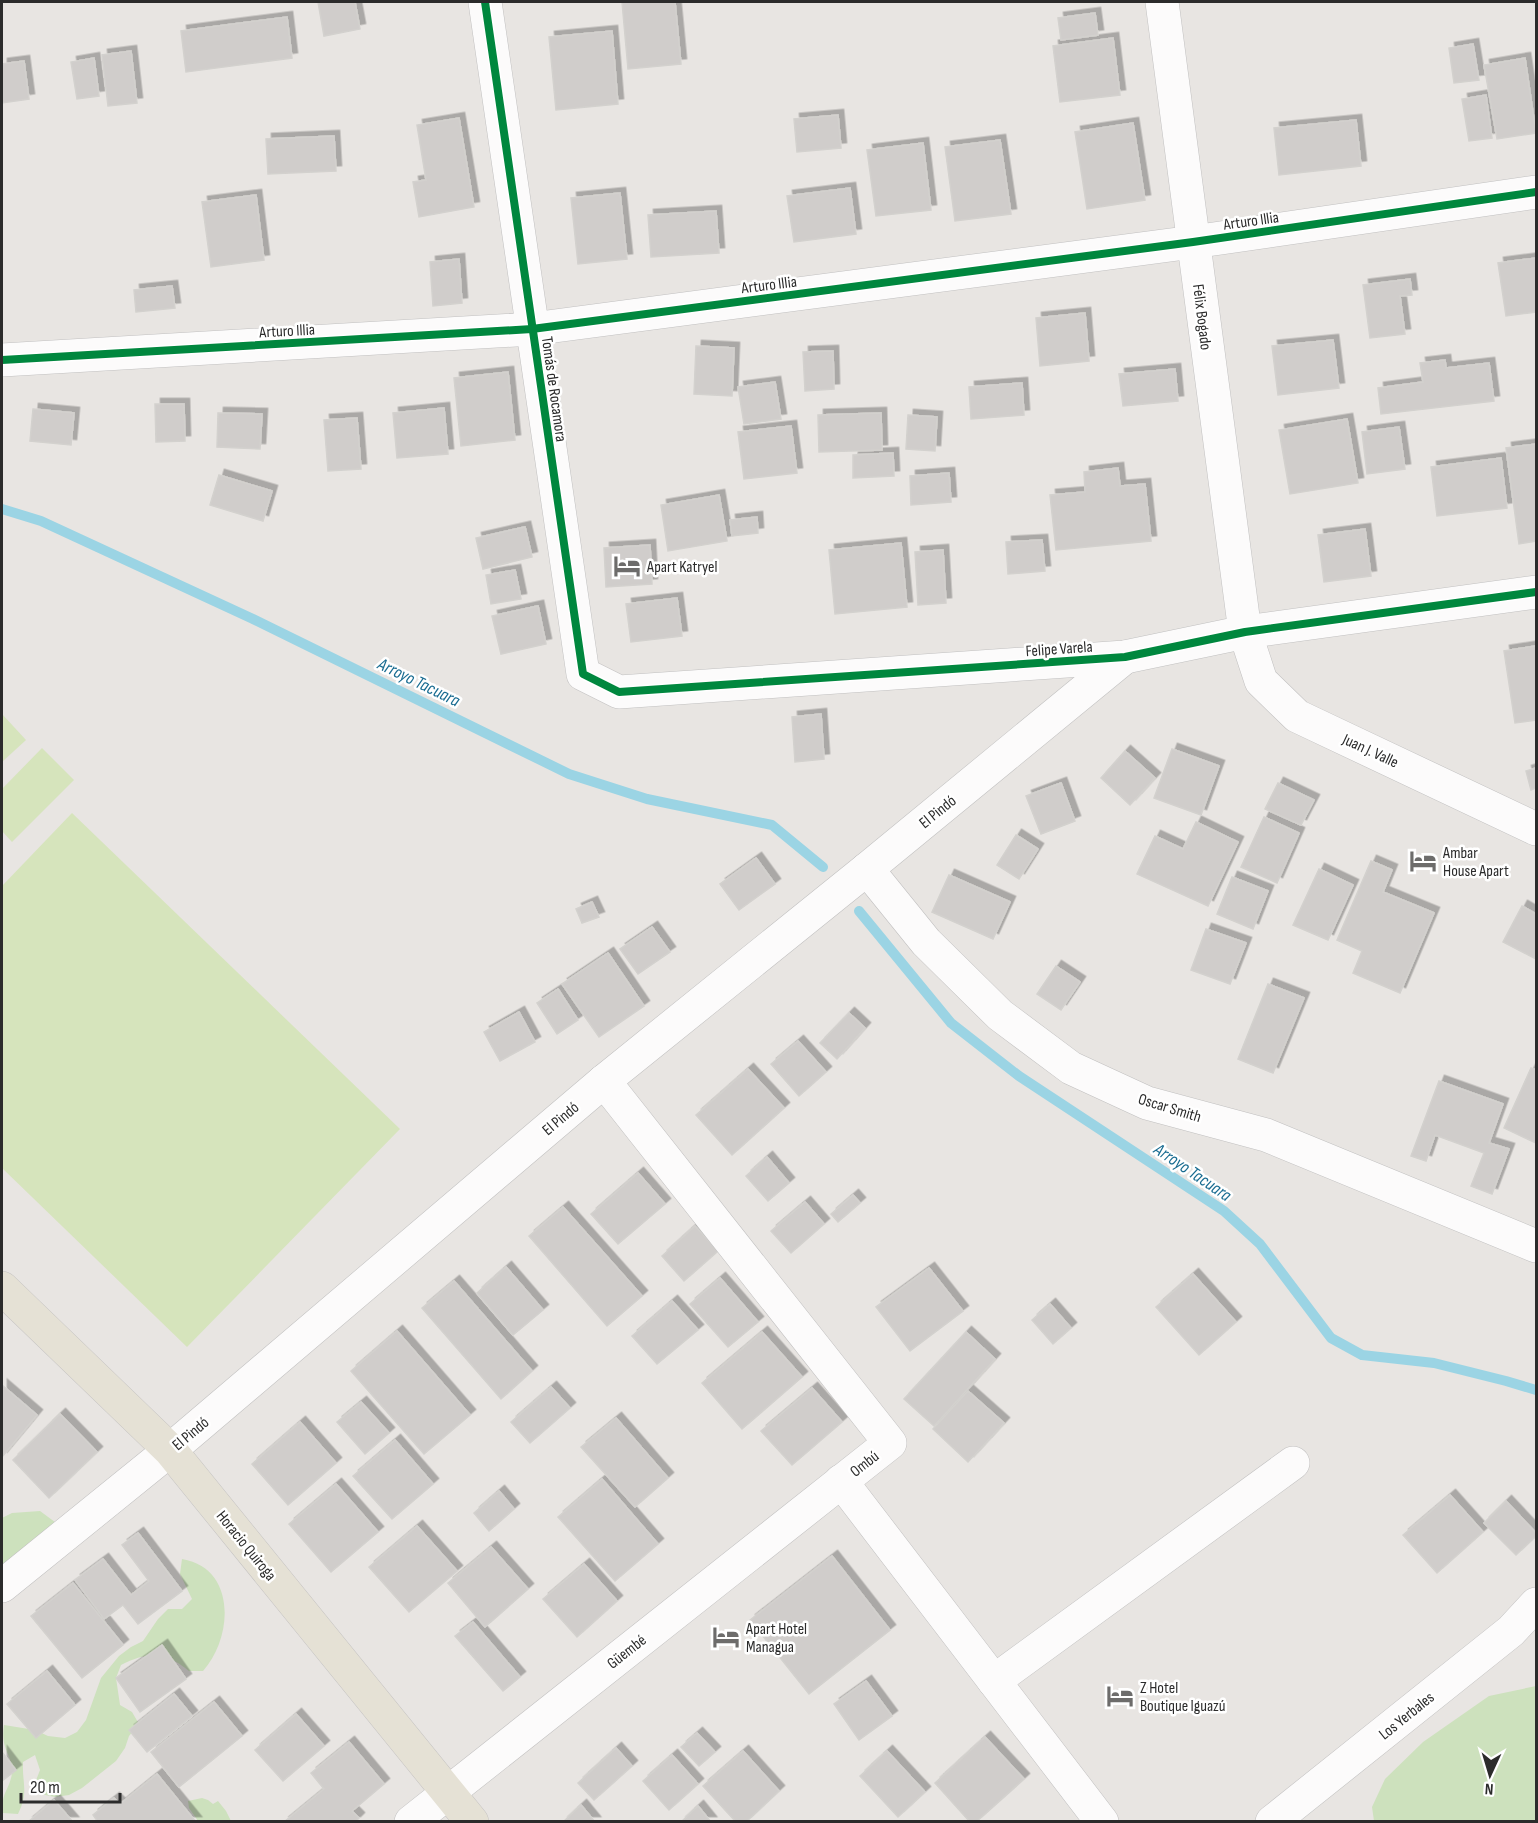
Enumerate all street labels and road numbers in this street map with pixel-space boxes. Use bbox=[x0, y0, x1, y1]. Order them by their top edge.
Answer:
street label: Arturo Illia bbox=[1221, 208, 1280, 235]
street label: Arturo Illia bbox=[739, 273, 798, 298]
street label: Félix Bogado bbox=[1188, 283, 1215, 351]
street label: Arturo Illia bbox=[258, 321, 315, 342]
street label: Tomás de Rocamora bbox=[537, 335, 570, 443]
street label: Felipe Varela bbox=[1025, 638, 1093, 661]
street label: Juan J. Valle bbox=[1339, 730, 1401, 773]
street label: El Pindó bbox=[916, 792, 960, 833]
street label: Oscar Smith bbox=[1136, 1090, 1203, 1127]
street label: El Pindó bbox=[539, 1098, 583, 1140]
street label: El Pindó bbox=[169, 1413, 213, 1455]
street label: Ombú bbox=[847, 1447, 883, 1481]
street label: Horacio Quiroga bbox=[212, 1507, 280, 1585]
street label: Güembé bbox=[604, 1631, 650, 1673]
street label: Los Yerbales bbox=[1376, 1688, 1439, 1744]

